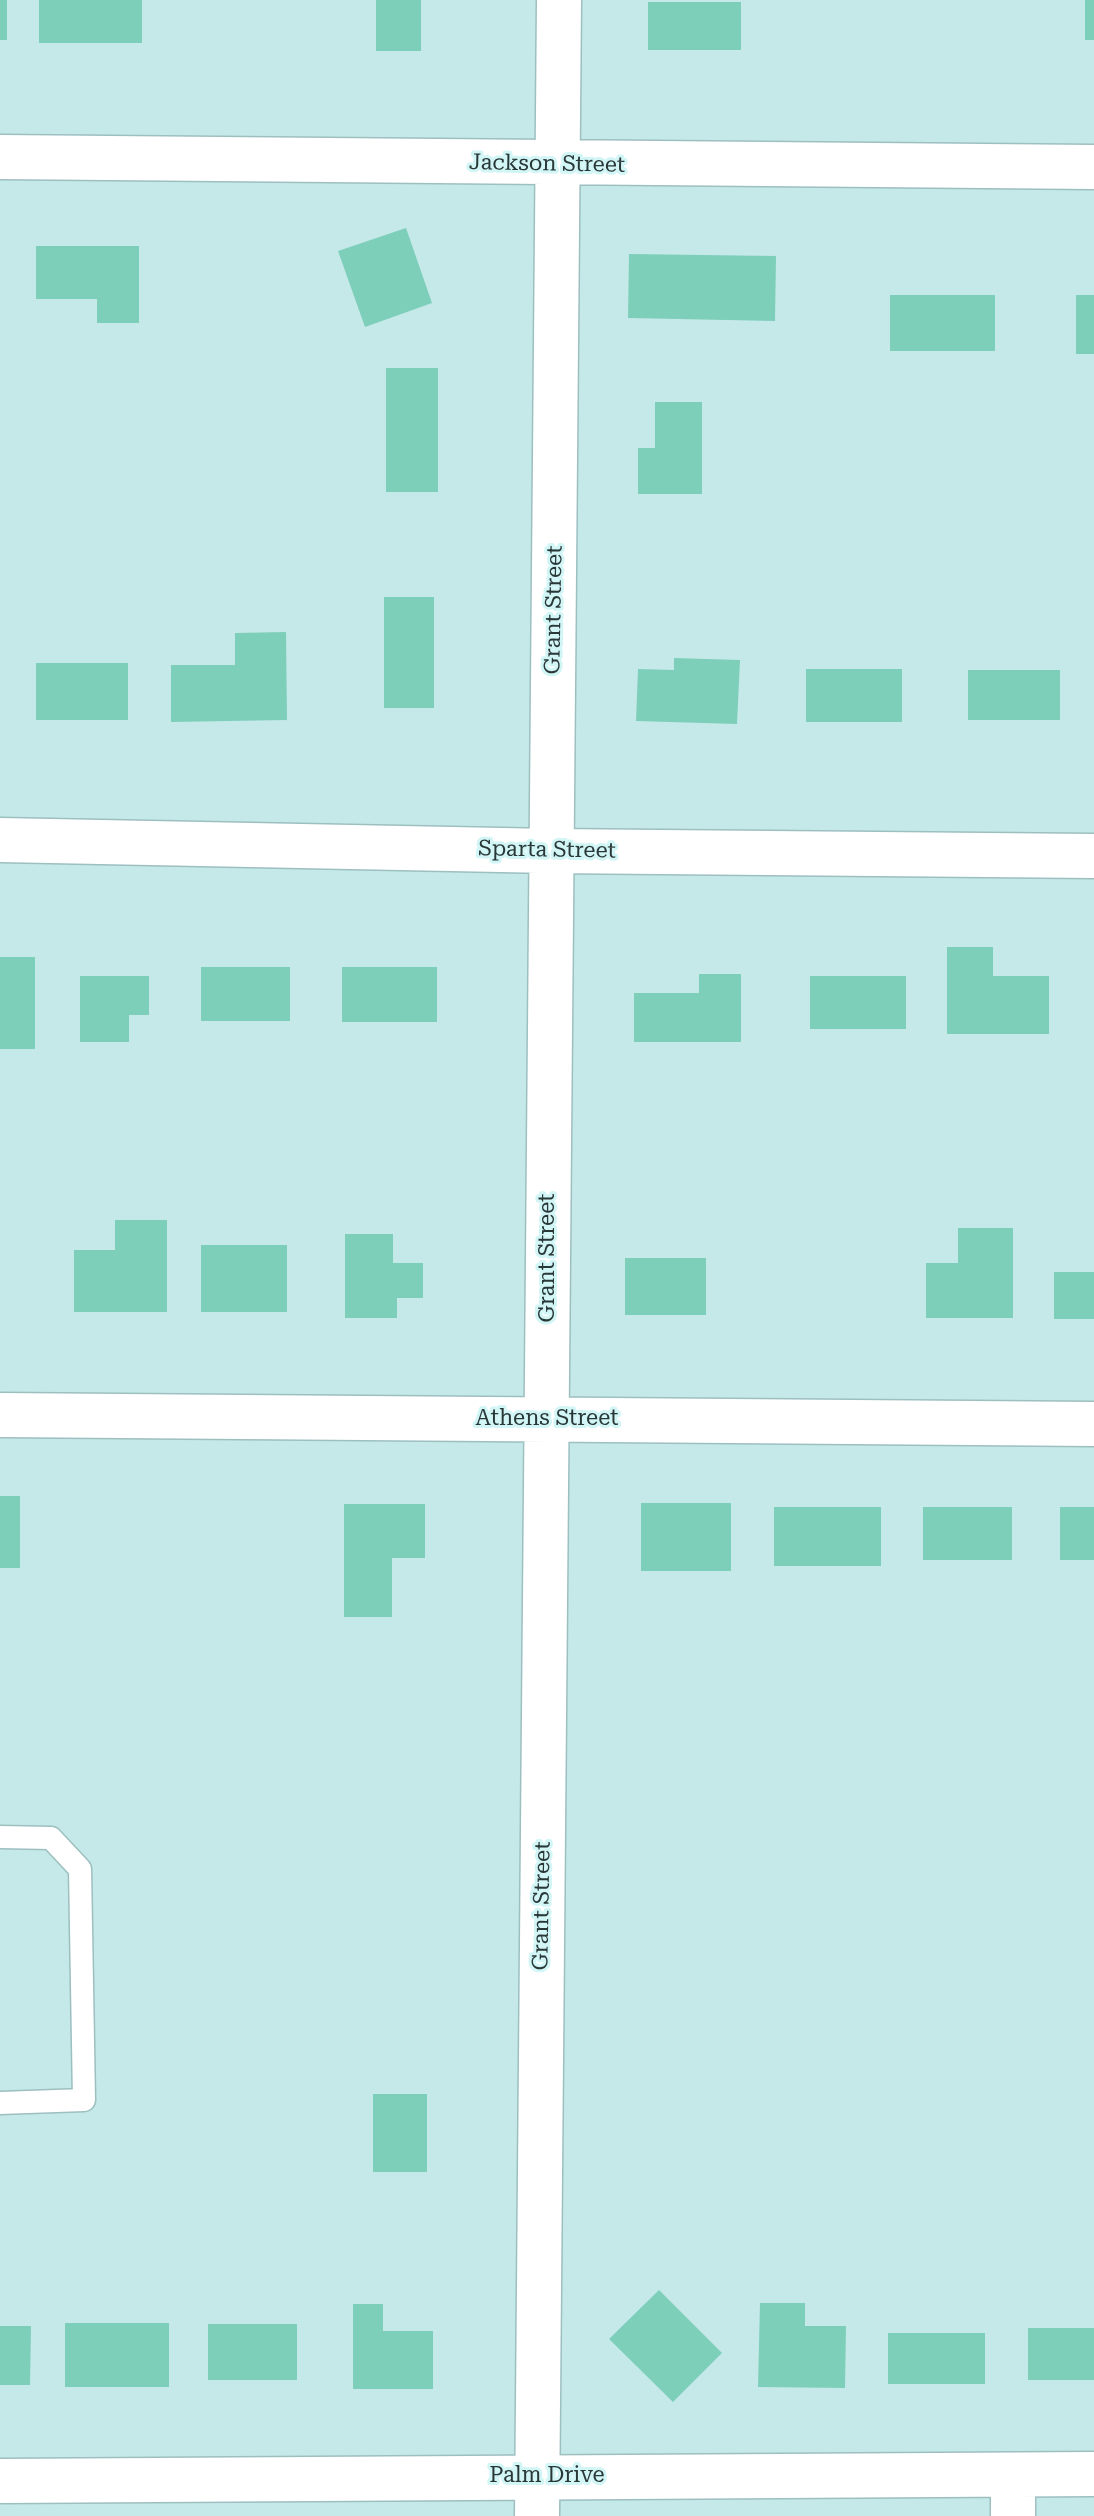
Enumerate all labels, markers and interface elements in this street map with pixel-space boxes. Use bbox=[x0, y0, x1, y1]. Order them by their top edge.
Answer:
street label: Jackson Street bbox=[469, 149, 625, 179]
street label: Grant Street bbox=[540, 545, 568, 675]
street label: Sparta Street bbox=[478, 836, 616, 864]
street label: Grant Street bbox=[535, 1193, 561, 1323]
street label: Athens Street bbox=[476, 1406, 618, 1432]
street label: Grant Street bbox=[528, 1841, 556, 1971]
street label: Palm Drive bbox=[489, 2463, 605, 2489]

